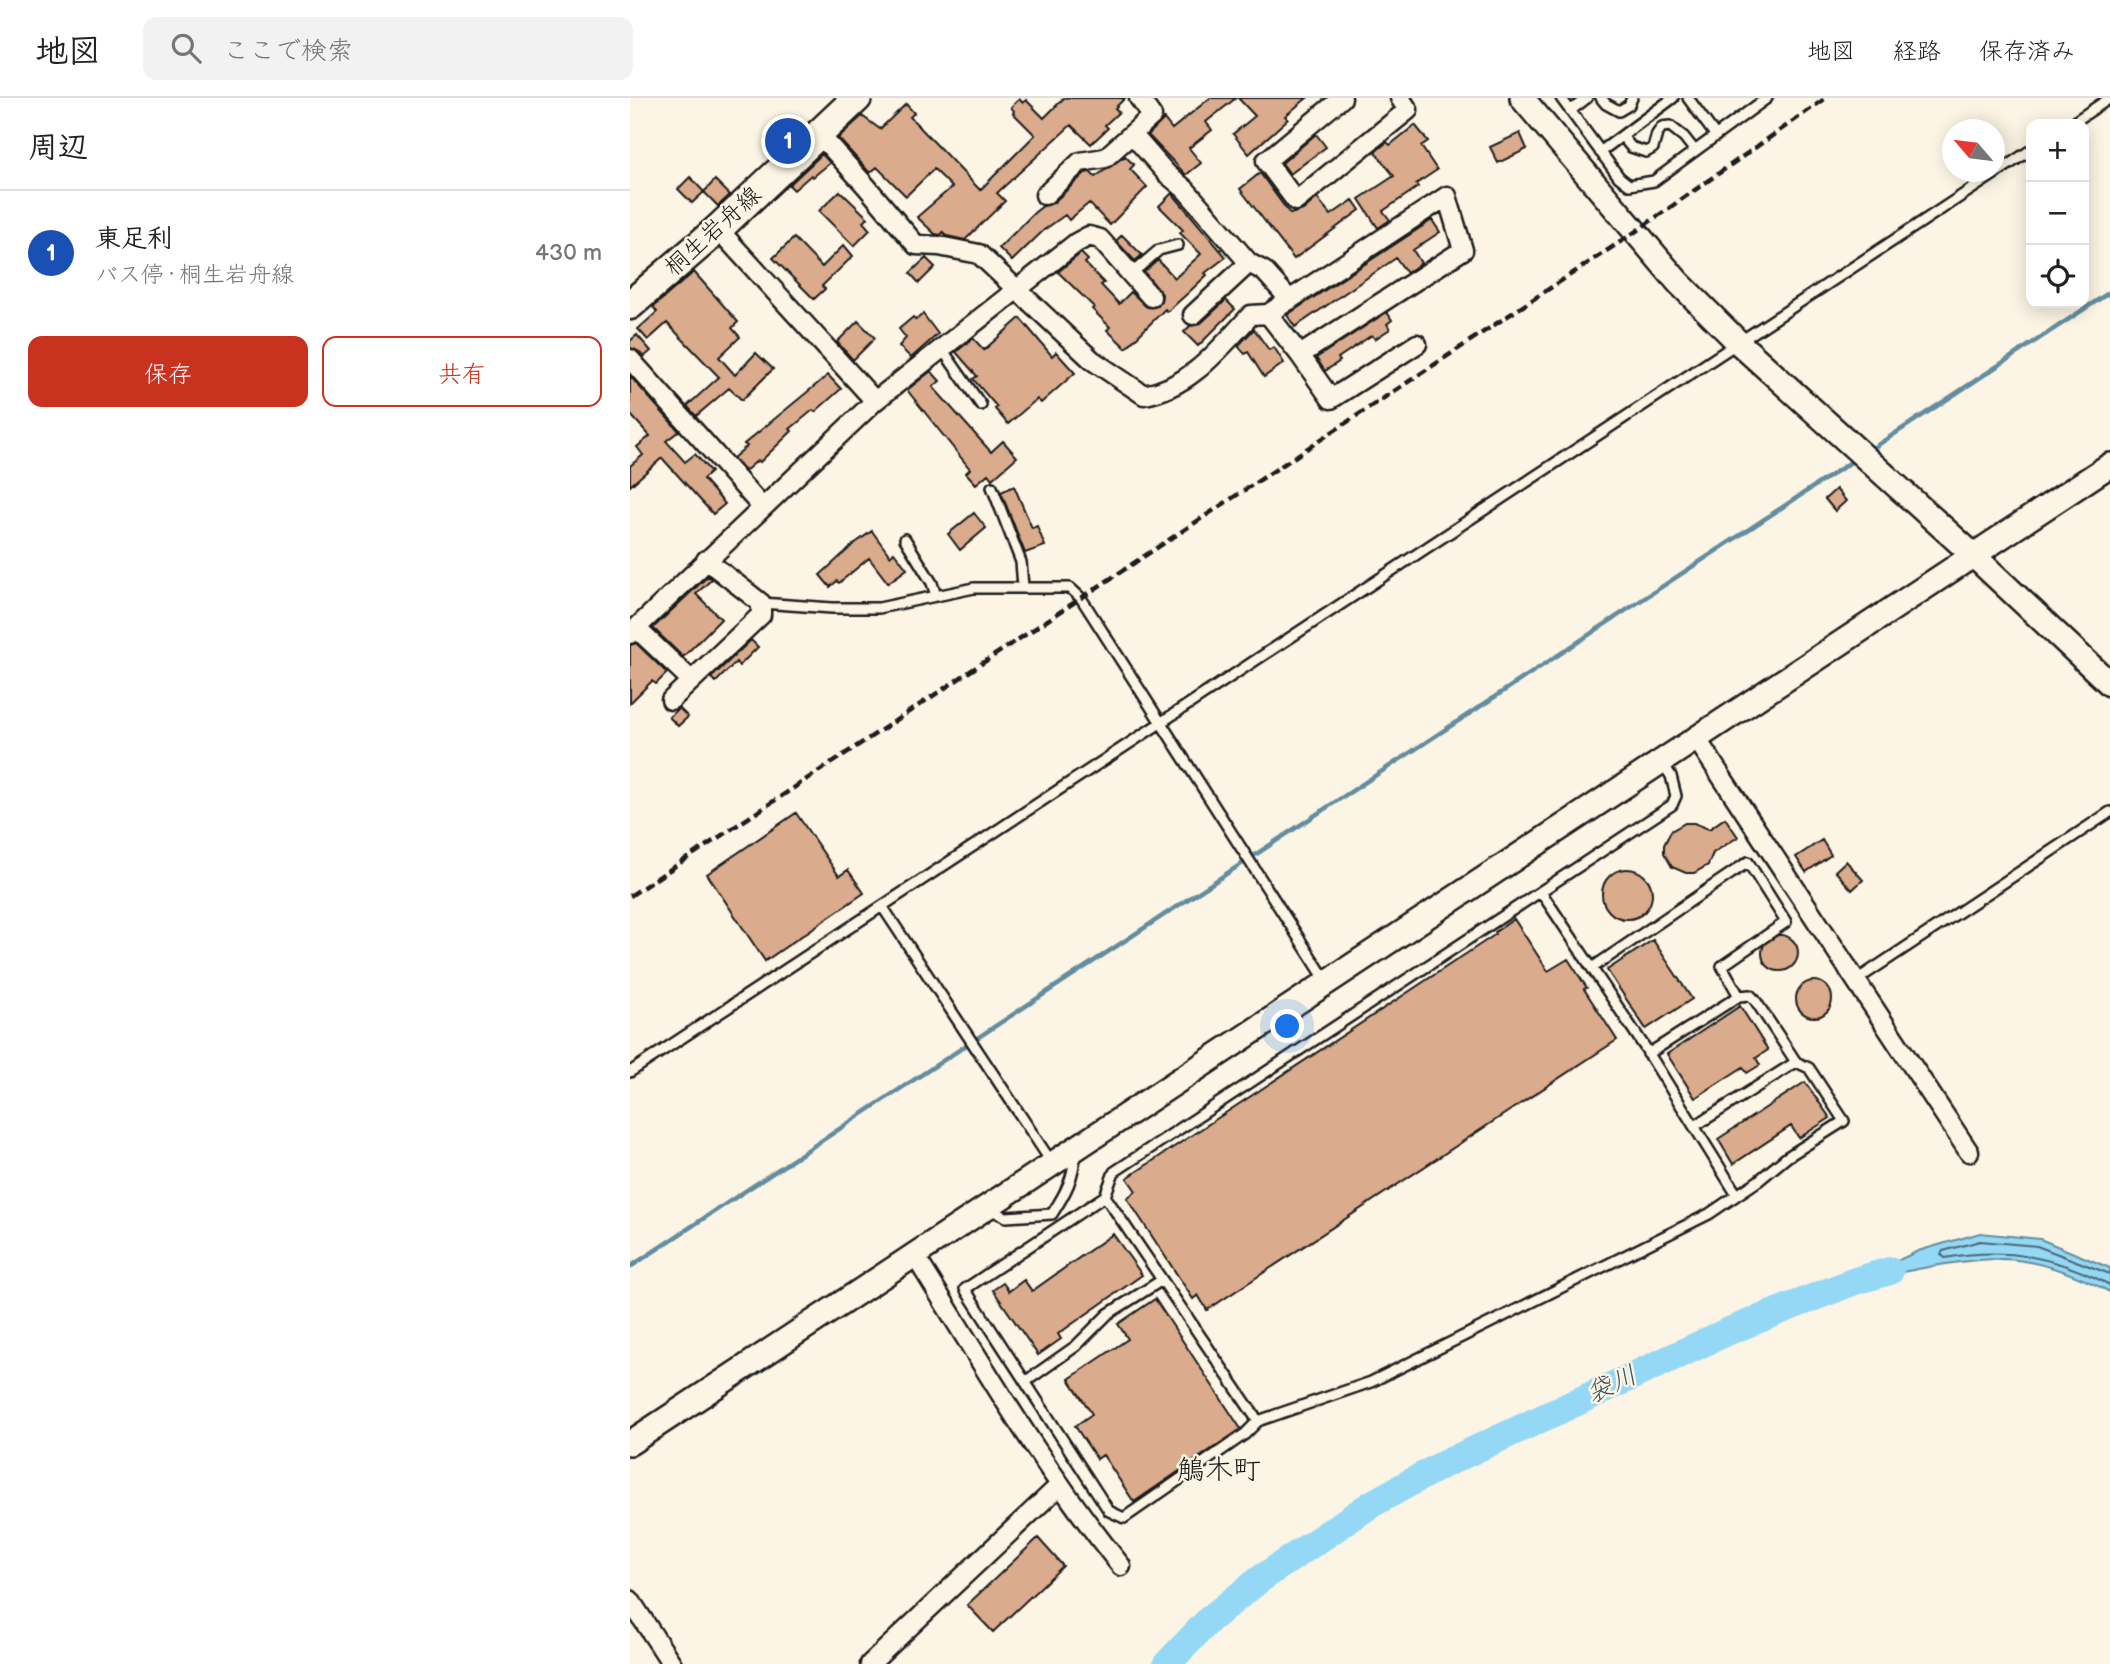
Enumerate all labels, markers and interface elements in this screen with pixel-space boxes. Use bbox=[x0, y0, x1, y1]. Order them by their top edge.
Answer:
search box bbox=[143, 17, 633, 80]
icon: search bbox=[167, 29, 205, 67]
text: 地図 bbox=[35, 32, 101, 72]
text: ここで検索 bbox=[223, 36, 353, 67]
text: 地図 bbox=[1807, 37, 1855, 66]
text: 経路 bbox=[1893, 37, 1941, 66]
text: 保存済み bbox=[1979, 37, 2075, 66]
pin: 1 bbox=[765, 115, 811, 167]
north arrow bbox=[1942, 119, 2005, 182]
map controls bbox=[2026, 119, 2089, 308]
button: + bbox=[2026, 119, 2089, 182]
text: 周辺 bbox=[28, 130, 88, 166]
street label: 桐生岩舟線 bbox=[659, 180, 767, 282]
button: − bbox=[2026, 182, 2089, 245]
text: 東足利 bbox=[95, 224, 173, 255]
text: 1 bbox=[46, 239, 56, 267]
text: 430 m bbox=[535, 239, 602, 267]
button: locate bbox=[2026, 245, 2089, 308]
text: バス停 · 桐生岩舟線 bbox=[95, 261, 294, 289]
button: 保存 bbox=[28, 336, 308, 407]
button: 共有 bbox=[322, 336, 602, 407]
your location bbox=[1270, 1009, 1304, 1043]
water label: 袋川 bbox=[1582, 1360, 1642, 1410]
district label: 鵤木町 bbox=[1177, 1454, 1261, 1487]

